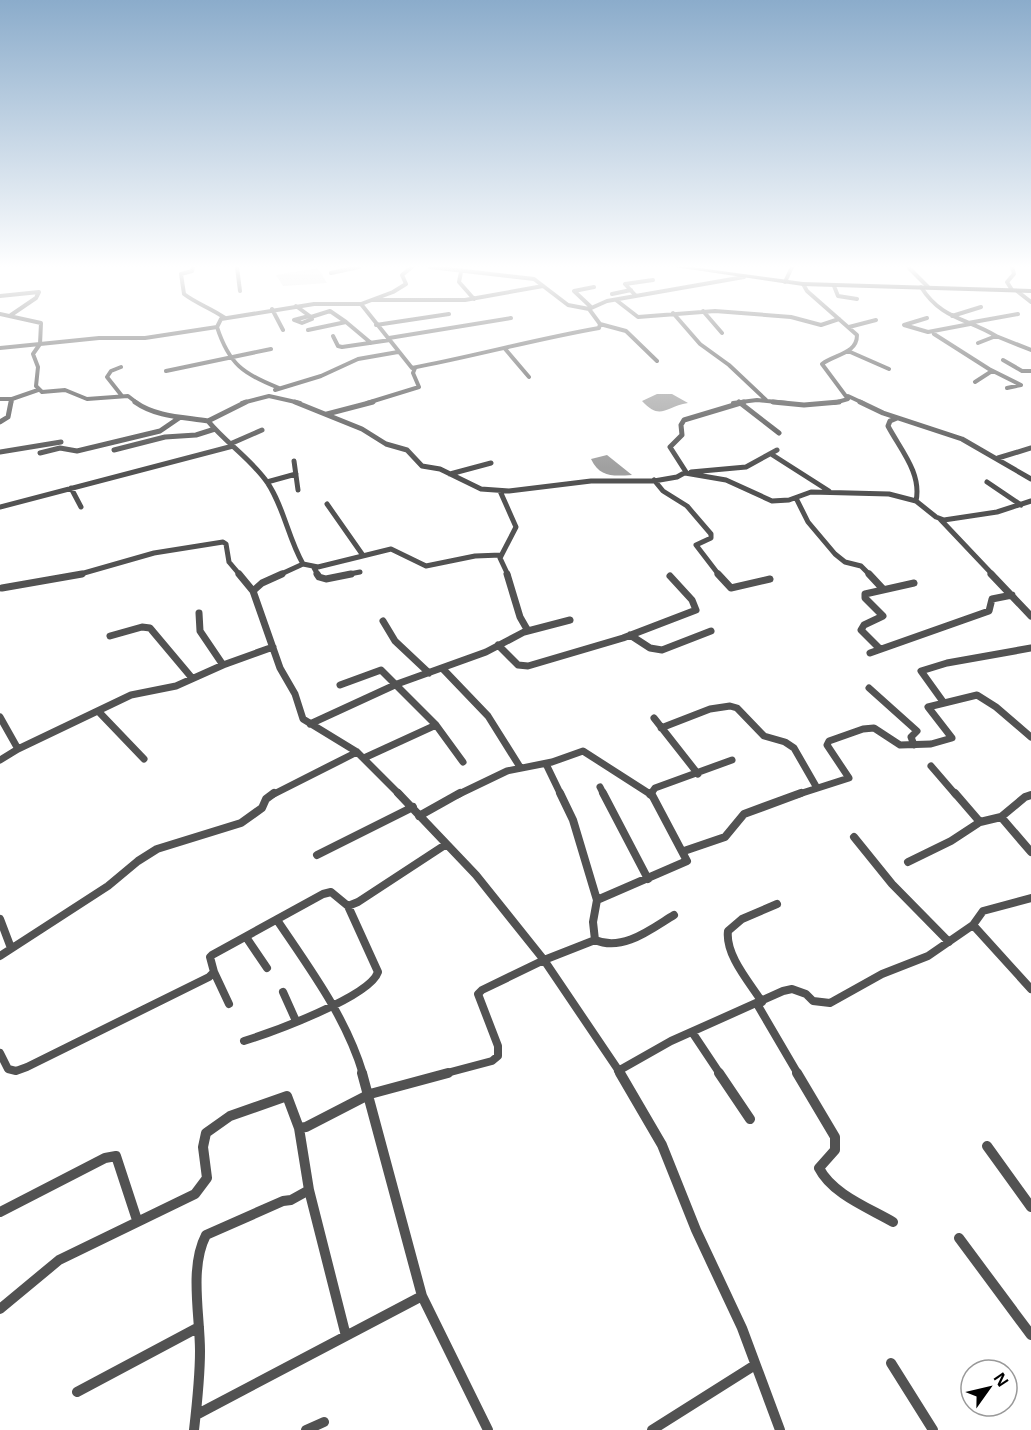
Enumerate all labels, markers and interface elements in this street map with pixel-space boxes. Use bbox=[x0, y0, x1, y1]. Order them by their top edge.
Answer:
north arrow bbox=[959, 1358, 1019, 1418]
text: N bbox=[989, 1368, 1014, 1391]

